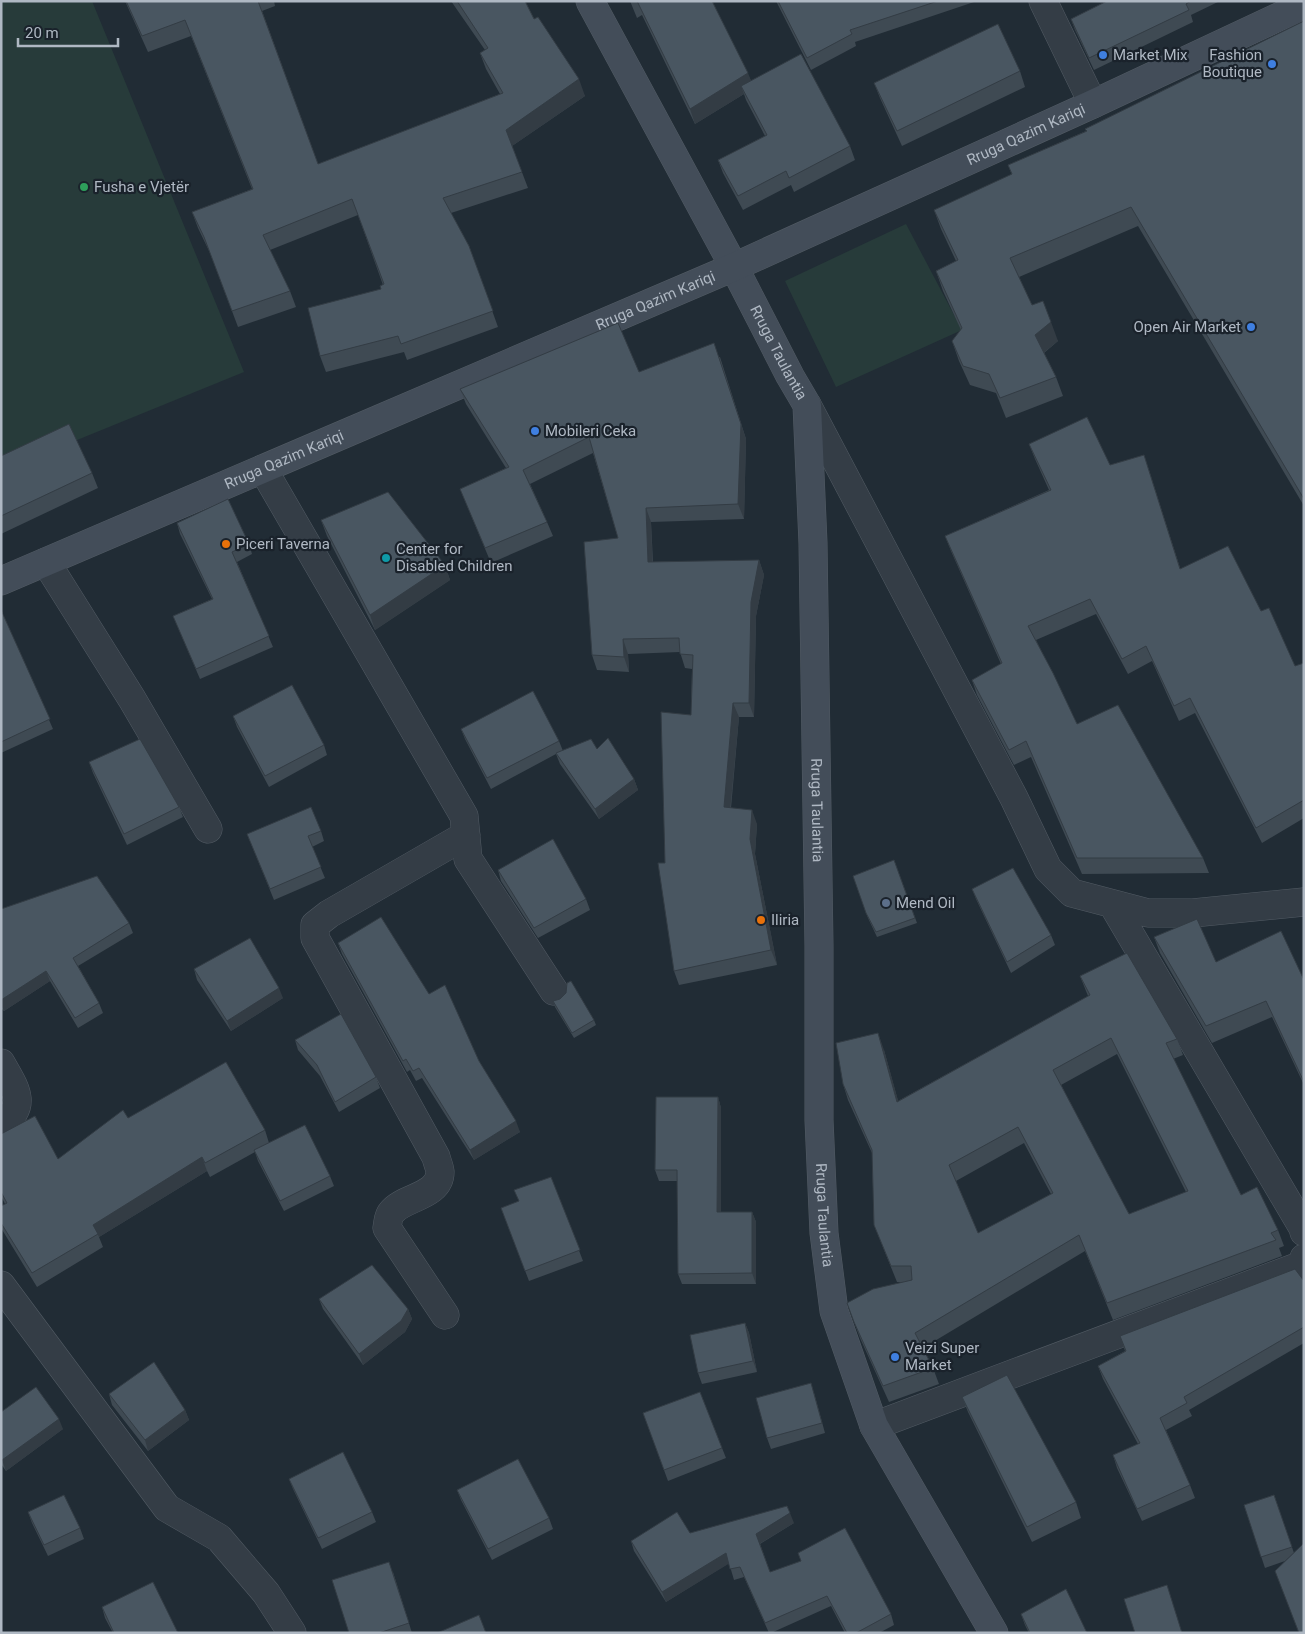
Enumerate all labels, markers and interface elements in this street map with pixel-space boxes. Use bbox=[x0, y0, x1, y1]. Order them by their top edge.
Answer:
scale bar bbox=[18, 15, 118, 47]
text: 20 m bbox=[25, 24, 59, 42]
place label: Market Mix bbox=[1113, 46, 1188, 64]
place label: Fashion Boutique bbox=[1203, 46, 1262, 81]
marker: Market Mix bbox=[1097, 49, 1109, 61]
marker: Fashion Boutique bbox=[1266, 58, 1278, 70]
street label: Rruga Qazim Kariqi bbox=[964, 100, 1088, 169]
place label: Fusha e Vjetër bbox=[94, 178, 189, 196]
marker: Fusha e Vjetër bbox=[78, 181, 90, 193]
street label: Rruga Qazim Kariqi bbox=[593, 267, 718, 334]
street label: Rruga Taulantia bbox=[746, 302, 811, 403]
place label: Open Air Market bbox=[1133, 318, 1241, 336]
marker: Open Air Market bbox=[1245, 321, 1257, 333]
place label: Mobileri Ceka bbox=[545, 422, 636, 440]
marker: Mobileri Ceka bbox=[529, 425, 541, 437]
street label: Rruga Qazim Kariqi bbox=[222, 426, 346, 493]
place label: Piceri Taverna bbox=[236, 535, 330, 553]
marker: Piceri Taverna bbox=[220, 538, 232, 550]
place label: Center for Disabled Children bbox=[396, 540, 513, 575]
marker: Center for Disabled Children bbox=[380, 552, 392, 564]
street label: Rruga Taulantia bbox=[807, 758, 827, 862]
place label: Mend Oil bbox=[896, 894, 955, 912]
marker: Mend Oil bbox=[880, 897, 892, 909]
place label: Iliria bbox=[771, 911, 799, 929]
marker: Iliria bbox=[755, 914, 767, 926]
street label: Rruga Taulantia bbox=[812, 1163, 837, 1268]
place label: Veizi Super Market bbox=[905, 1339, 979, 1374]
marker: Veizi Super Market bbox=[889, 1351, 901, 1363]

